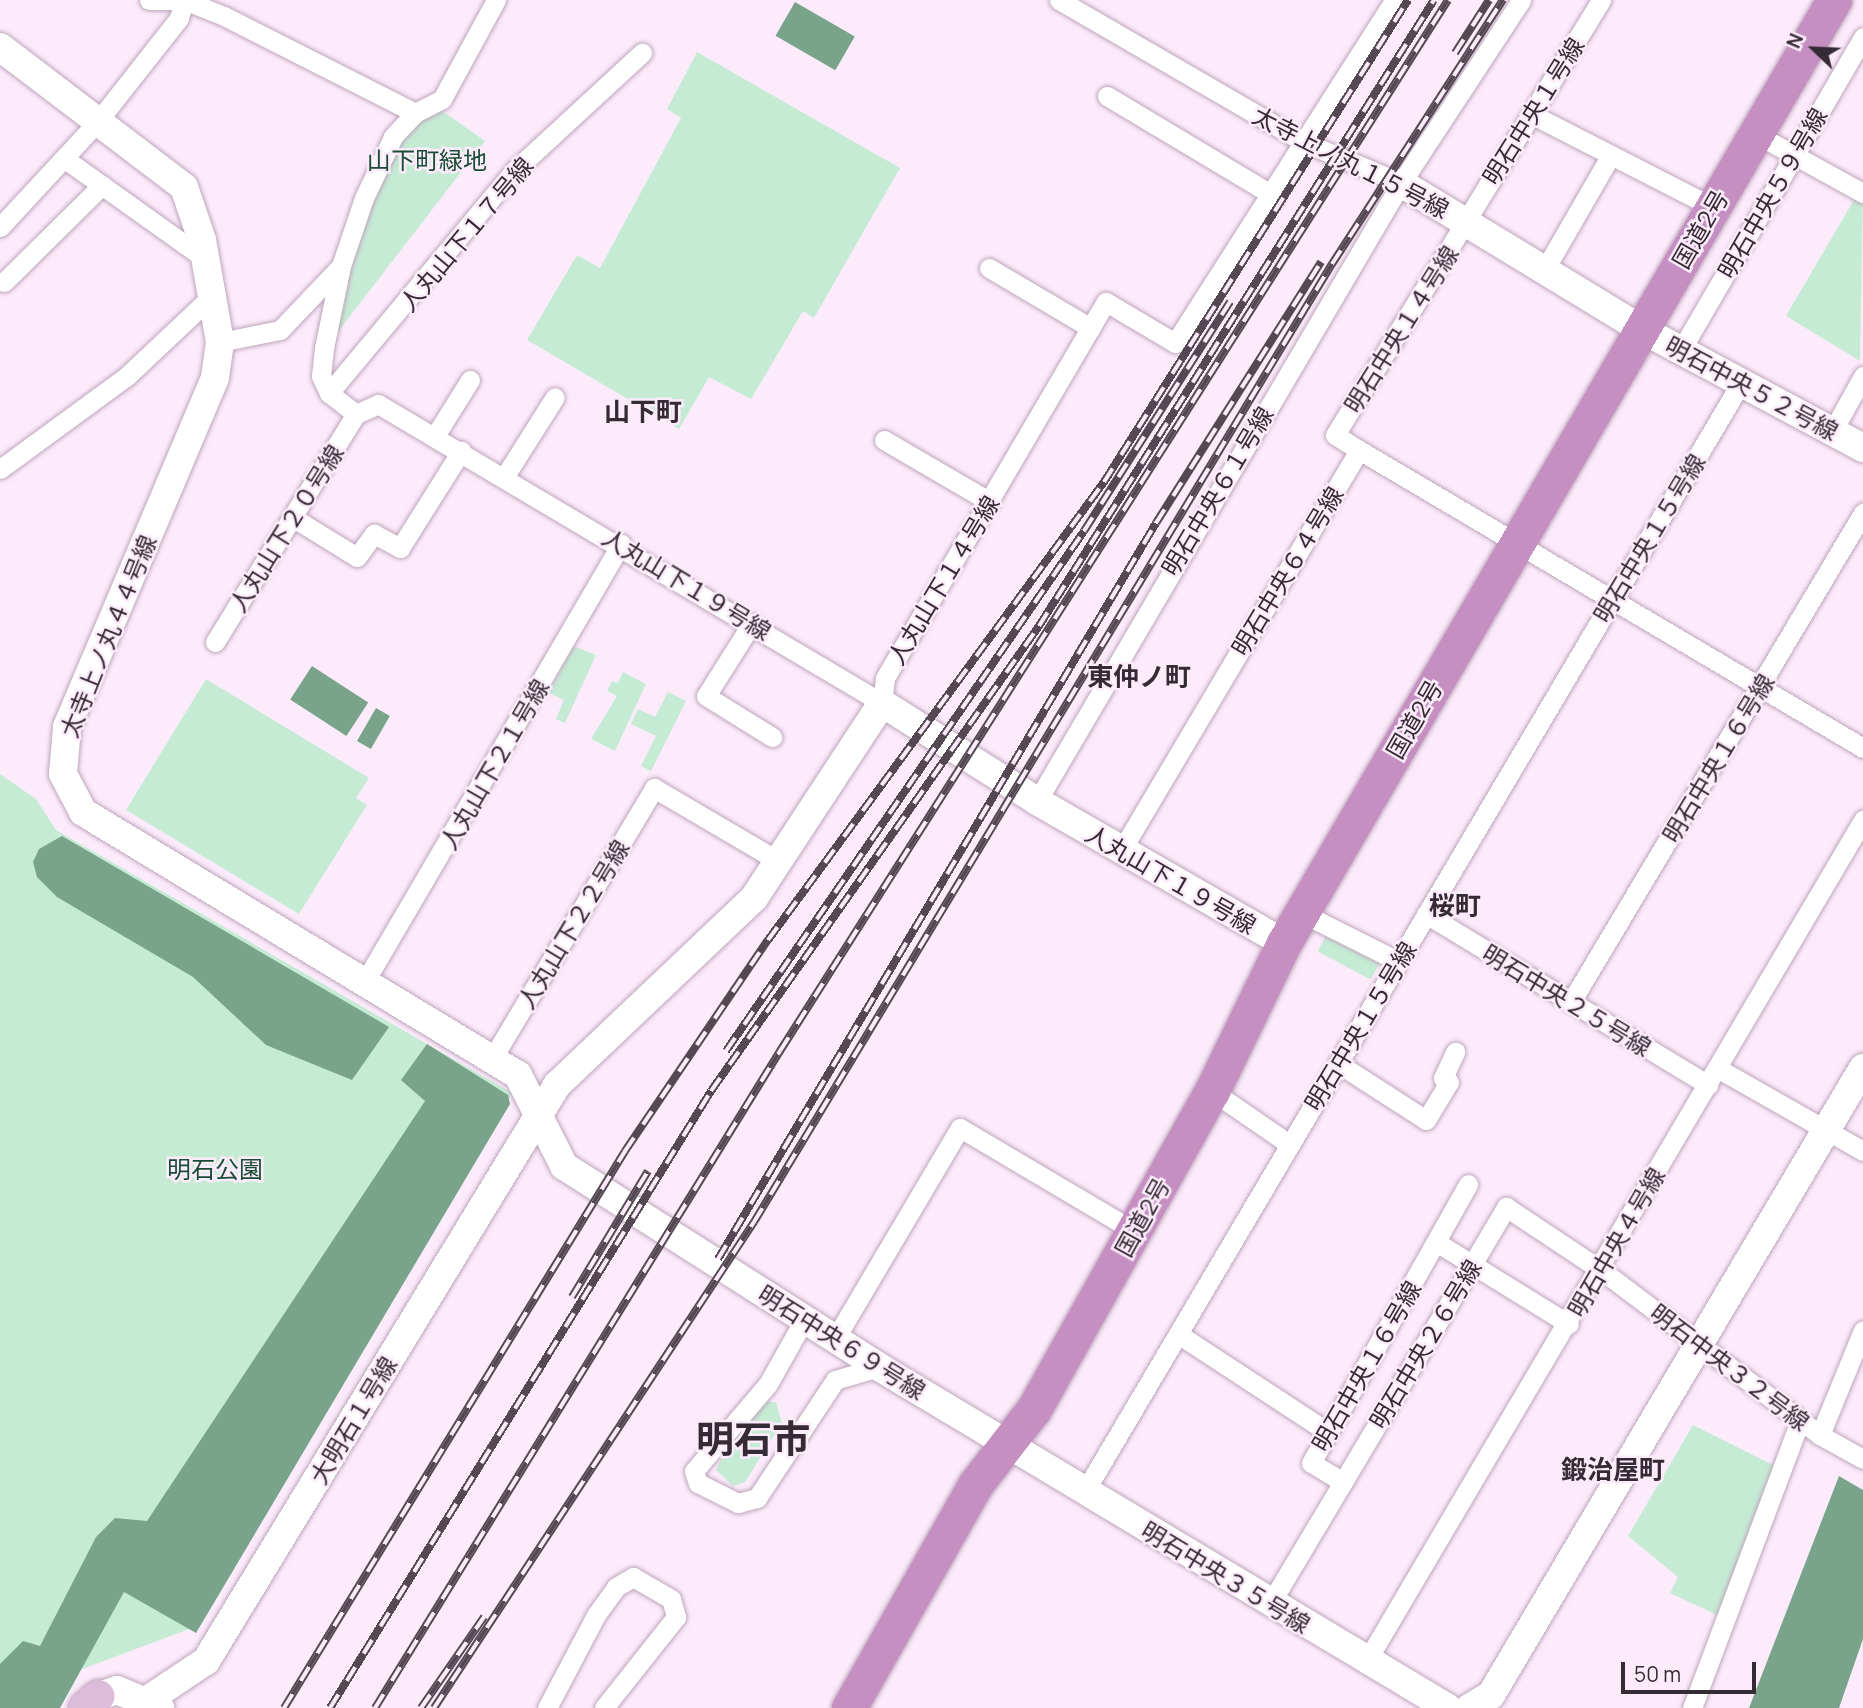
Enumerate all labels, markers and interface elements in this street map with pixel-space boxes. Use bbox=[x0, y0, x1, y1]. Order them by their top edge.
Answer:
north arrow bbox=[1779, 14, 1849, 84]
text: N bbox=[1780, 29, 1809, 52]
street label: 明石中央１号線 bbox=[1476, 32, 1590, 190]
street label: 太寺上ノ丸１５号線 bbox=[1248, 100, 1454, 224]
street label: 明石中央５９号線 bbox=[1712, 103, 1832, 283]
park label: 山下町緑地 bbox=[367, 146, 487, 174]
street label: 人丸山下１７号線 bbox=[393, 151, 539, 317]
street label: 国道2号 bbox=[1666, 185, 1734, 273]
street label: 明石中央１４号線 bbox=[1338, 240, 1464, 418]
street label: 明石中央５２号線 bbox=[1660, 330, 1844, 446]
district label: 山下町 bbox=[604, 396, 682, 428]
street label: 明石中央６１号線 bbox=[1155, 401, 1279, 581]
street label: 人丸山下２０号線 bbox=[223, 439, 349, 617]
street label: 明石中央１５号線 bbox=[1587, 448, 1711, 628]
street label: 明石中央６４号線 bbox=[1225, 481, 1349, 661]
street label: 人丸山下１４号線 bbox=[881, 490, 1005, 670]
street label: 人丸山下１９号線 bbox=[597, 522, 777, 646]
street label: 太寺上ノ丸４４号線 bbox=[54, 530, 162, 742]
district label: 東仲ノ町 bbox=[1087, 661, 1191, 693]
street label: 明石中央１６号線 bbox=[1656, 668, 1780, 848]
street label: 人丸山下２１号線 bbox=[434, 674, 554, 854]
street label: 国道2号 bbox=[1380, 675, 1448, 763]
street label: 人丸山下１９号線 bbox=[1081, 819, 1261, 939]
street label: 人丸山下２２号線 bbox=[511, 834, 635, 1014]
district label: 桜町 bbox=[1429, 890, 1481, 922]
street label: 明石中央１５号線 bbox=[1298, 936, 1422, 1116]
street label: 明石中央２５号線 bbox=[1477, 938, 1657, 1062]
park label: 明石公園 bbox=[167, 1155, 263, 1183]
street label: 明石中央４号線 bbox=[1562, 1162, 1670, 1322]
street label: 国道2号 bbox=[1109, 1173, 1175, 1261]
street label: 明石中央２６号線 bbox=[1363, 1254, 1487, 1434]
street label: 明石中央１６号線 bbox=[1306, 1276, 1426, 1456]
street label: 明石中央６９号線 bbox=[753, 1279, 931, 1405]
street label: 明石中央３２号線 bbox=[1645, 1298, 1815, 1436]
street label: 大明石１号線 bbox=[304, 1351, 402, 1489]
district label: 明石市 bbox=[696, 1416, 810, 1462]
district label: 鍛治屋町 bbox=[1561, 1454, 1665, 1486]
street label: 明石中央３５号線 bbox=[1136, 1515, 1316, 1639]
scale bar bbox=[1625, 1648, 1760, 1692]
text: 50 m bbox=[1634, 1660, 1681, 1688]

